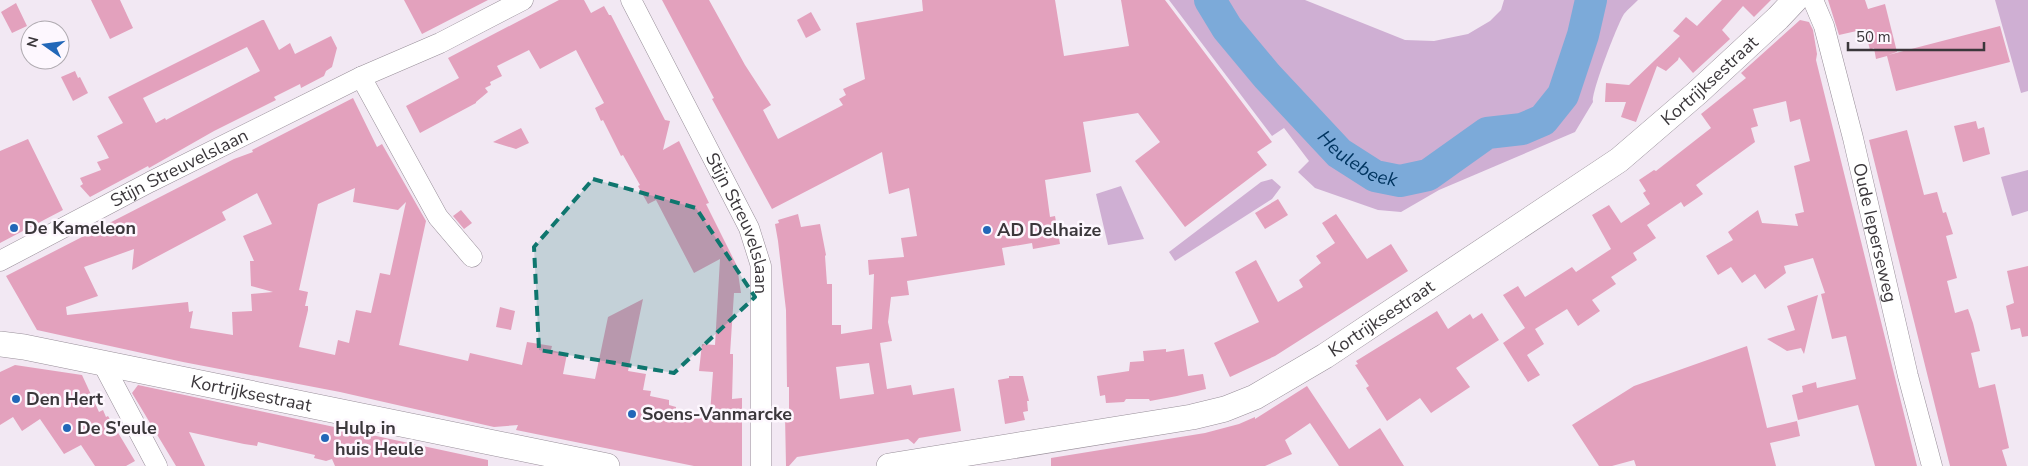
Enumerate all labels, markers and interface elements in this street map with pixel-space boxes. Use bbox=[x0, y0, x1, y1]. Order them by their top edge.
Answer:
north arrow bbox=[20, 20, 70, 70]
scale bar bbox=[1848, 20, 1984, 52]
text: 50 m bbox=[1856, 27, 1891, 47]
street label: Kortrijksestraat bbox=[1656, 30, 1764, 131]
text: N bbox=[22, 35, 43, 49]
street label: Stijn Streuvelslaan bbox=[106, 123, 252, 213]
water label: Heulebeek bbox=[1311, 125, 1400, 193]
street label: Stijn Streuvelslaan bbox=[700, 148, 773, 294]
street label: Oude Ieperseweg bbox=[1847, 160, 1903, 305]
place label: De Kameleon bbox=[24, 216, 136, 240]
place label: AD Delhaize bbox=[997, 218, 1101, 242]
marker: De Kameleon bbox=[8, 222, 20, 234]
marker: AD Delhaize bbox=[981, 224, 993, 236]
street label: Kortrijksestraat bbox=[1324, 274, 1440, 363]
street label: Kortrijksestraat bbox=[189, 369, 314, 418]
place label: Den Hert bbox=[26, 387, 103, 411]
marker: Den Hert bbox=[10, 393, 22, 405]
place label: Soens-Vanmarcke bbox=[642, 402, 792, 426]
marker: Soens-Vanmarcke bbox=[626, 408, 638, 420]
place label: De S'eule bbox=[77, 416, 157, 440]
place label: Hulp in huis Heule bbox=[335, 416, 424, 461]
marker: De S'eule bbox=[61, 422, 73, 434]
marker: Hulp in huis Heule bbox=[319, 432, 331, 444]

